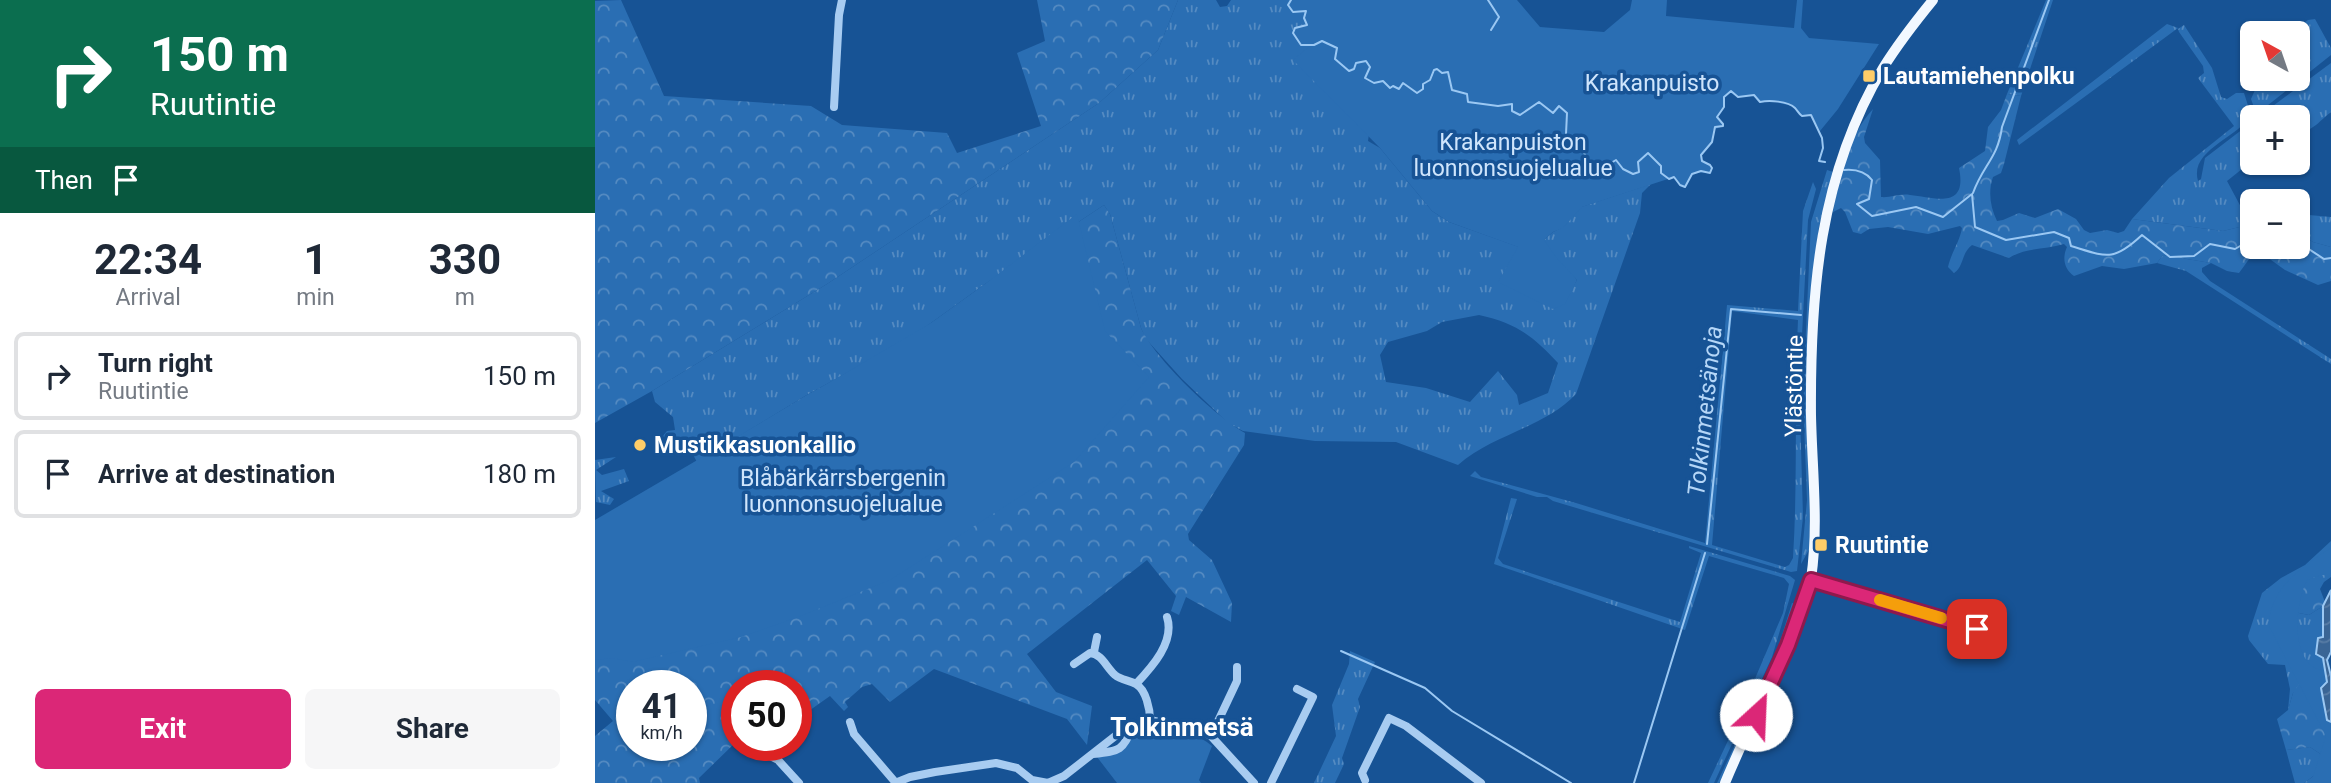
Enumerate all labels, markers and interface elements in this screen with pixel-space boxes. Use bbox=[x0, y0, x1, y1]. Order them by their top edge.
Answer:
north arrow bbox=[2240, 21, 2310, 91]
map controls bbox=[2240, 21, 2310, 259]
text: 150 m bbox=[150, 26, 289, 83]
icon: right bbox=[35, 28, 126, 119]
place label: Lautamiehenpolku bbox=[1883, 63, 2075, 90]
marker: Lautamiehenpolku bbox=[1861, 68, 1877, 84]
park label: Krakanpuisto bbox=[1585, 70, 1719, 97]
text: Ruutintie bbox=[150, 85, 276, 123]
button: + bbox=[2240, 105, 2310, 175]
park label: Krakanpuiston luonnonsuojelualue bbox=[1413, 129, 1613, 182]
icon: arrive bbox=[107, 161, 145, 199]
text: Then bbox=[35, 165, 93, 195]
button: − bbox=[2240, 189, 2310, 259]
text: 22:34 bbox=[94, 235, 202, 284]
text: 1 bbox=[303, 235, 328, 284]
text: 330 bbox=[429, 235, 501, 284]
text: Arrival bbox=[115, 284, 181, 311]
text: min bbox=[296, 284, 335, 311]
text: m bbox=[455, 284, 475, 311]
water label: Tolkinmetsänoja bbox=[1682, 324, 1728, 498]
street label: Ylästöntie bbox=[1780, 335, 1809, 437]
text: Turn right bbox=[98, 348, 213, 378]
icon: right bbox=[39, 357, 77, 395]
text: 150 m bbox=[483, 361, 556, 391]
text: Ruutintie bbox=[98, 378, 189, 405]
place label: Mustikkasuonkallio bbox=[654, 432, 856, 459]
marker: Mustikkasuonkallio bbox=[632, 437, 648, 453]
icon: arrive bbox=[39, 455, 77, 493]
text: Arrive at destination bbox=[98, 459, 335, 489]
text: 180 m bbox=[483, 459, 556, 489]
park label: Blåbärkärrsbergenin luonnonsuojelualue bbox=[740, 465, 946, 518]
place label: Ruutintie bbox=[1835, 532, 1929, 559]
marker: Ruutintie bbox=[1813, 537, 1829, 553]
pin bbox=[1947, 599, 2007, 659]
icon: arrive bbox=[1958, 610, 1996, 648]
speed limit sign: 50 bbox=[721, 670, 812, 761]
position arrow bbox=[1719, 678, 1793, 752]
text: 41 bbox=[641, 686, 682, 727]
button: Exit bbox=[35, 689, 291, 769]
button: Share bbox=[305, 689, 560, 769]
district label: Tolkinmetsä bbox=[1110, 712, 1254, 742]
text: km/h bbox=[640, 722, 683, 743]

